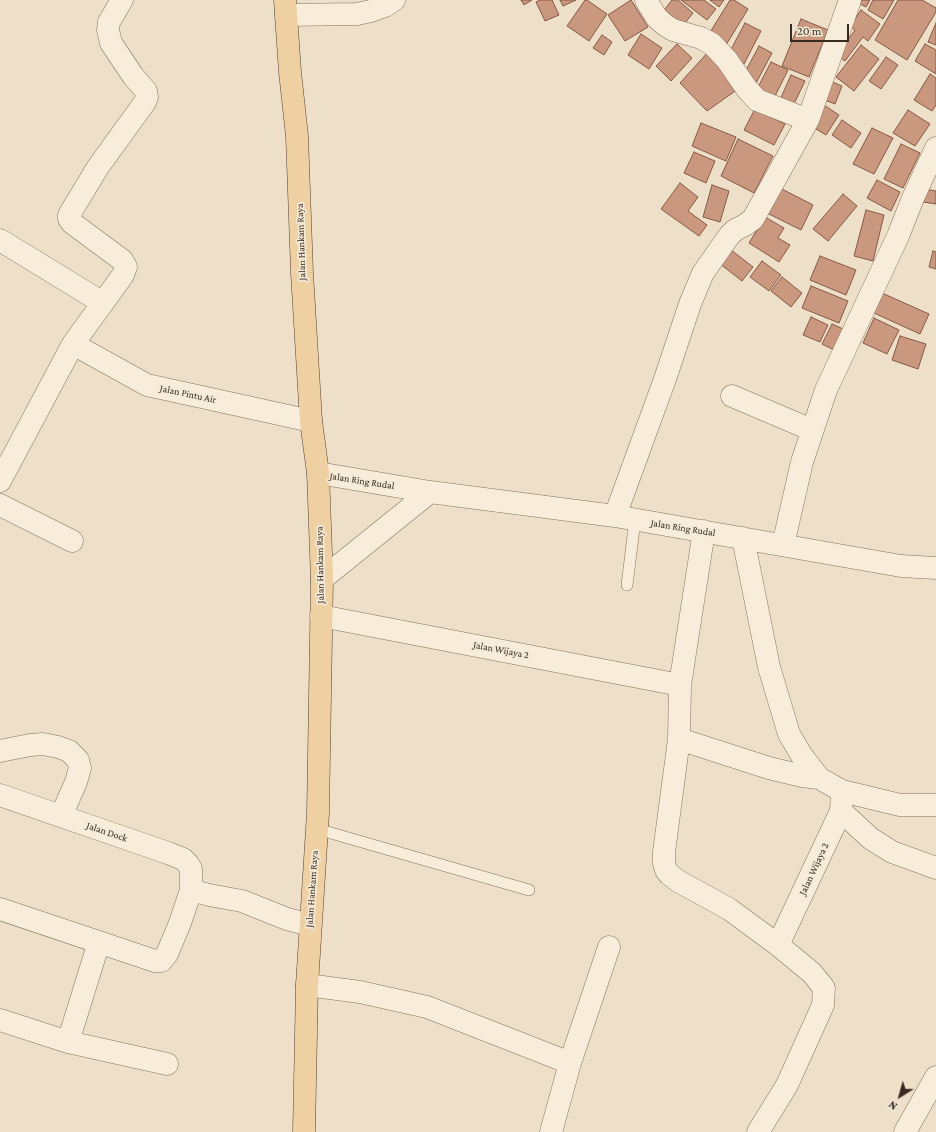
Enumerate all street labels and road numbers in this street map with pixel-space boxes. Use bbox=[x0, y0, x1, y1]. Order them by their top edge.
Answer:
street label: Jalan Hankam Raya bbox=[294, 203, 308, 281]
street label: Jalan Pintu Air bbox=[159, 382, 217, 406]
street label: Jalan Ring Rudal bbox=[329, 470, 395, 492]
street label: Jalan Ring Rudal bbox=[650, 517, 716, 539]
street label: Jalan Hankam Raya bbox=[313, 526, 327, 604]
street label: Jalan Wijaya 2 bbox=[472, 639, 530, 661]
street label: Jalan Dock bbox=[85, 819, 129, 845]
street label: Jalan Wijaya 2 bbox=[797, 841, 831, 897]
street label: Jalan Hankam Raya bbox=[303, 850, 321, 928]

